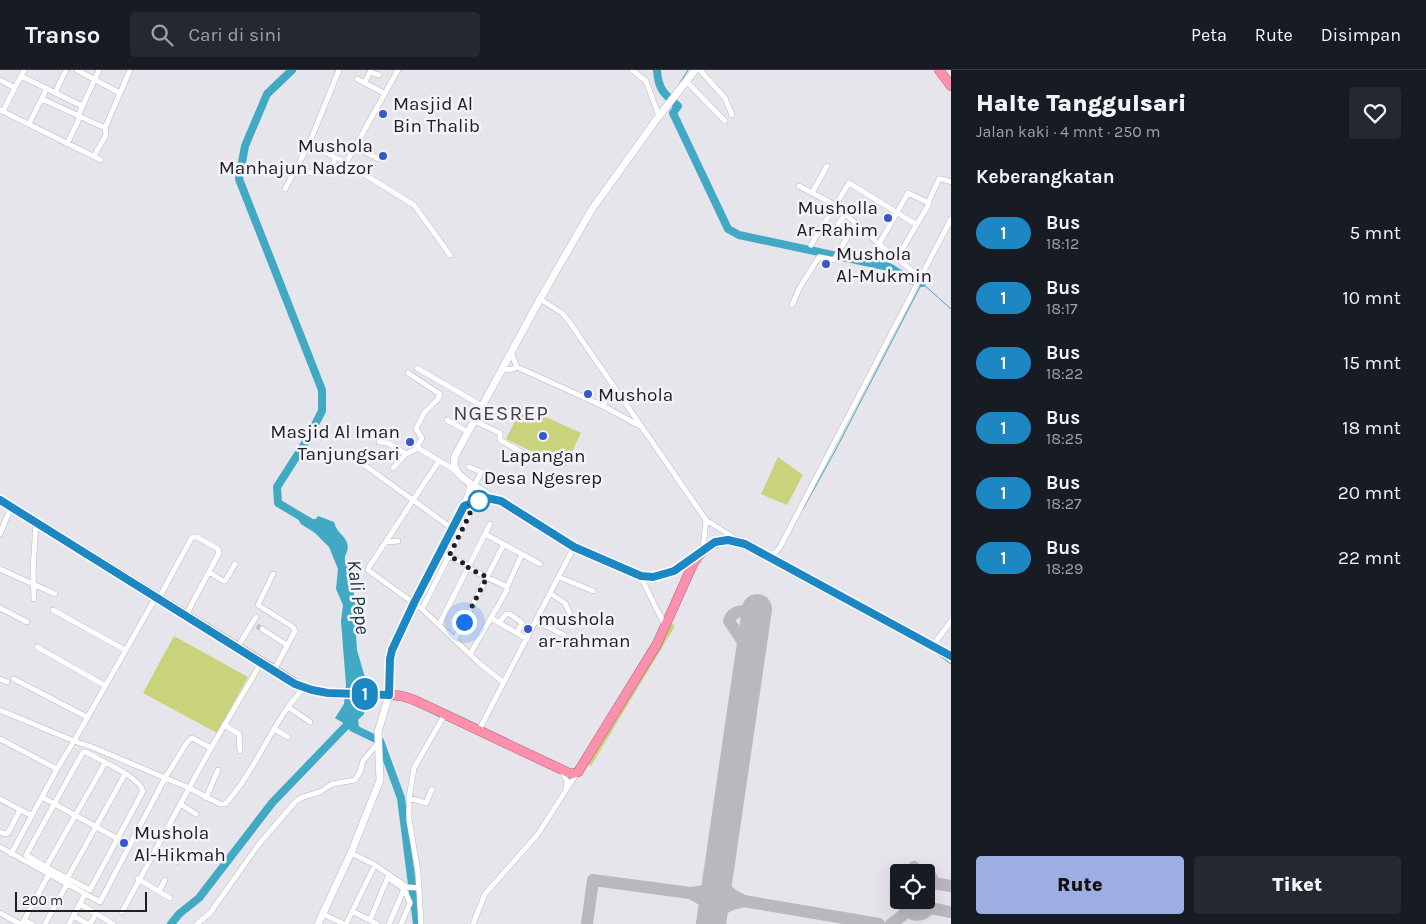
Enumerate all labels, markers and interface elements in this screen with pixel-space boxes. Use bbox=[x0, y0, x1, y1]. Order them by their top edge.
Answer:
search box bbox=[130, 12, 480, 57]
text: Transo bbox=[25, 21, 100, 49]
icon: search bbox=[148, 21, 176, 49]
text: Cari di sini bbox=[188, 24, 282, 46]
text: Peta bbox=[1191, 24, 1227, 46]
text: Rute bbox=[1255, 24, 1293, 46]
text: Disimpan bbox=[1321, 24, 1401, 46]
button: heart bbox=[1349, 87, 1401, 139]
text: Halte Tanggulsari bbox=[976, 89, 1186, 117]
place label: Masjid Al Bin Thalib bbox=[393, 93, 480, 137]
marker: Masjid Al Bin Thalib bbox=[377, 108, 389, 120]
text: Jalan kaki · 4 mnt · 250 m bbox=[976, 122, 1160, 141]
place label: Mushola Manhajun Nadzor bbox=[219, 135, 373, 179]
marker: Mushola Manhajun Nadzor bbox=[377, 150, 389, 162]
text: Keberangkatan bbox=[976, 166, 1115, 188]
place label: Musholla Ar-Rahim bbox=[797, 197, 878, 241]
marker: Musholla Ar-Rahim bbox=[882, 212, 894, 224]
text: Bus bbox=[1046, 212, 1080, 234]
text: 1 bbox=[1000, 222, 1007, 244]
text: 5 mnt bbox=[1349, 222, 1401, 244]
text: 18:12 bbox=[1046, 234, 1079, 253]
place label: Mushola Al-Mukmin bbox=[836, 243, 932, 287]
marker: Mushola Al-Mukmin bbox=[820, 258, 832, 270]
text: Bus bbox=[1046, 277, 1080, 299]
text: 1 bbox=[1000, 287, 1007, 309]
text: 10 mnt bbox=[1343, 287, 1401, 309]
text: 18:17 bbox=[1046, 299, 1078, 318]
text: Bus bbox=[1046, 342, 1080, 364]
text: 1 bbox=[1000, 352, 1007, 374]
text: 15 mnt bbox=[1343, 352, 1401, 374]
text: 18:22 bbox=[1046, 364, 1083, 383]
place label: Mushola bbox=[598, 384, 673, 406]
marker: Mushola bbox=[582, 388, 594, 400]
district label: NGESREP bbox=[453, 401, 549, 425]
text: Bus bbox=[1046, 407, 1080, 429]
text: 1 bbox=[1000, 417, 1007, 439]
text: 18 mnt bbox=[1342, 417, 1401, 439]
place label: Masjid Al Iman Tanjungsari bbox=[270, 421, 400, 465]
text: 18:25 bbox=[1046, 429, 1083, 448]
marker: Lapangan Desa Ngesrep bbox=[537, 430, 549, 442]
marker: Masjid Al Iman Tanjungsari bbox=[404, 436, 416, 448]
place label: Lapangan Desa Ngesrep bbox=[484, 445, 602, 489]
text: Bus bbox=[1046, 472, 1080, 494]
text: 1 bbox=[1000, 482, 1007, 504]
text: 20 mnt bbox=[1338, 482, 1401, 504]
unlabelled marker bbox=[468, 490, 490, 512]
text: 18:27 bbox=[1046, 494, 1082, 513]
text: Bus bbox=[1046, 537, 1080, 559]
text: 1 bbox=[1000, 547, 1007, 569]
text: 22 mnt bbox=[1338, 547, 1401, 569]
water label: Kali Pepe bbox=[343, 558, 374, 636]
text: 18:29 bbox=[1046, 559, 1083, 578]
place label: mushola ar-rahman bbox=[538, 608, 630, 652]
your location bbox=[452, 610, 477, 635]
marker: mushola ar-rahman bbox=[522, 623, 534, 635]
line badge: 1 bbox=[349, 678, 381, 710]
text: 1 bbox=[362, 683, 368, 705]
place label: Mushola Al-Hikmah bbox=[134, 822, 226, 866]
marker: Mushola Al-Hikmah bbox=[118, 837, 130, 849]
button: Rute bbox=[976, 856, 1184, 914]
button: Tiket bbox=[1194, 856, 1401, 914]
map controls bbox=[890, 864, 935, 909]
button: locate bbox=[890, 864, 935, 909]
scale bar bbox=[15, 889, 148, 912]
text: 200 m bbox=[22, 892, 63, 909]

